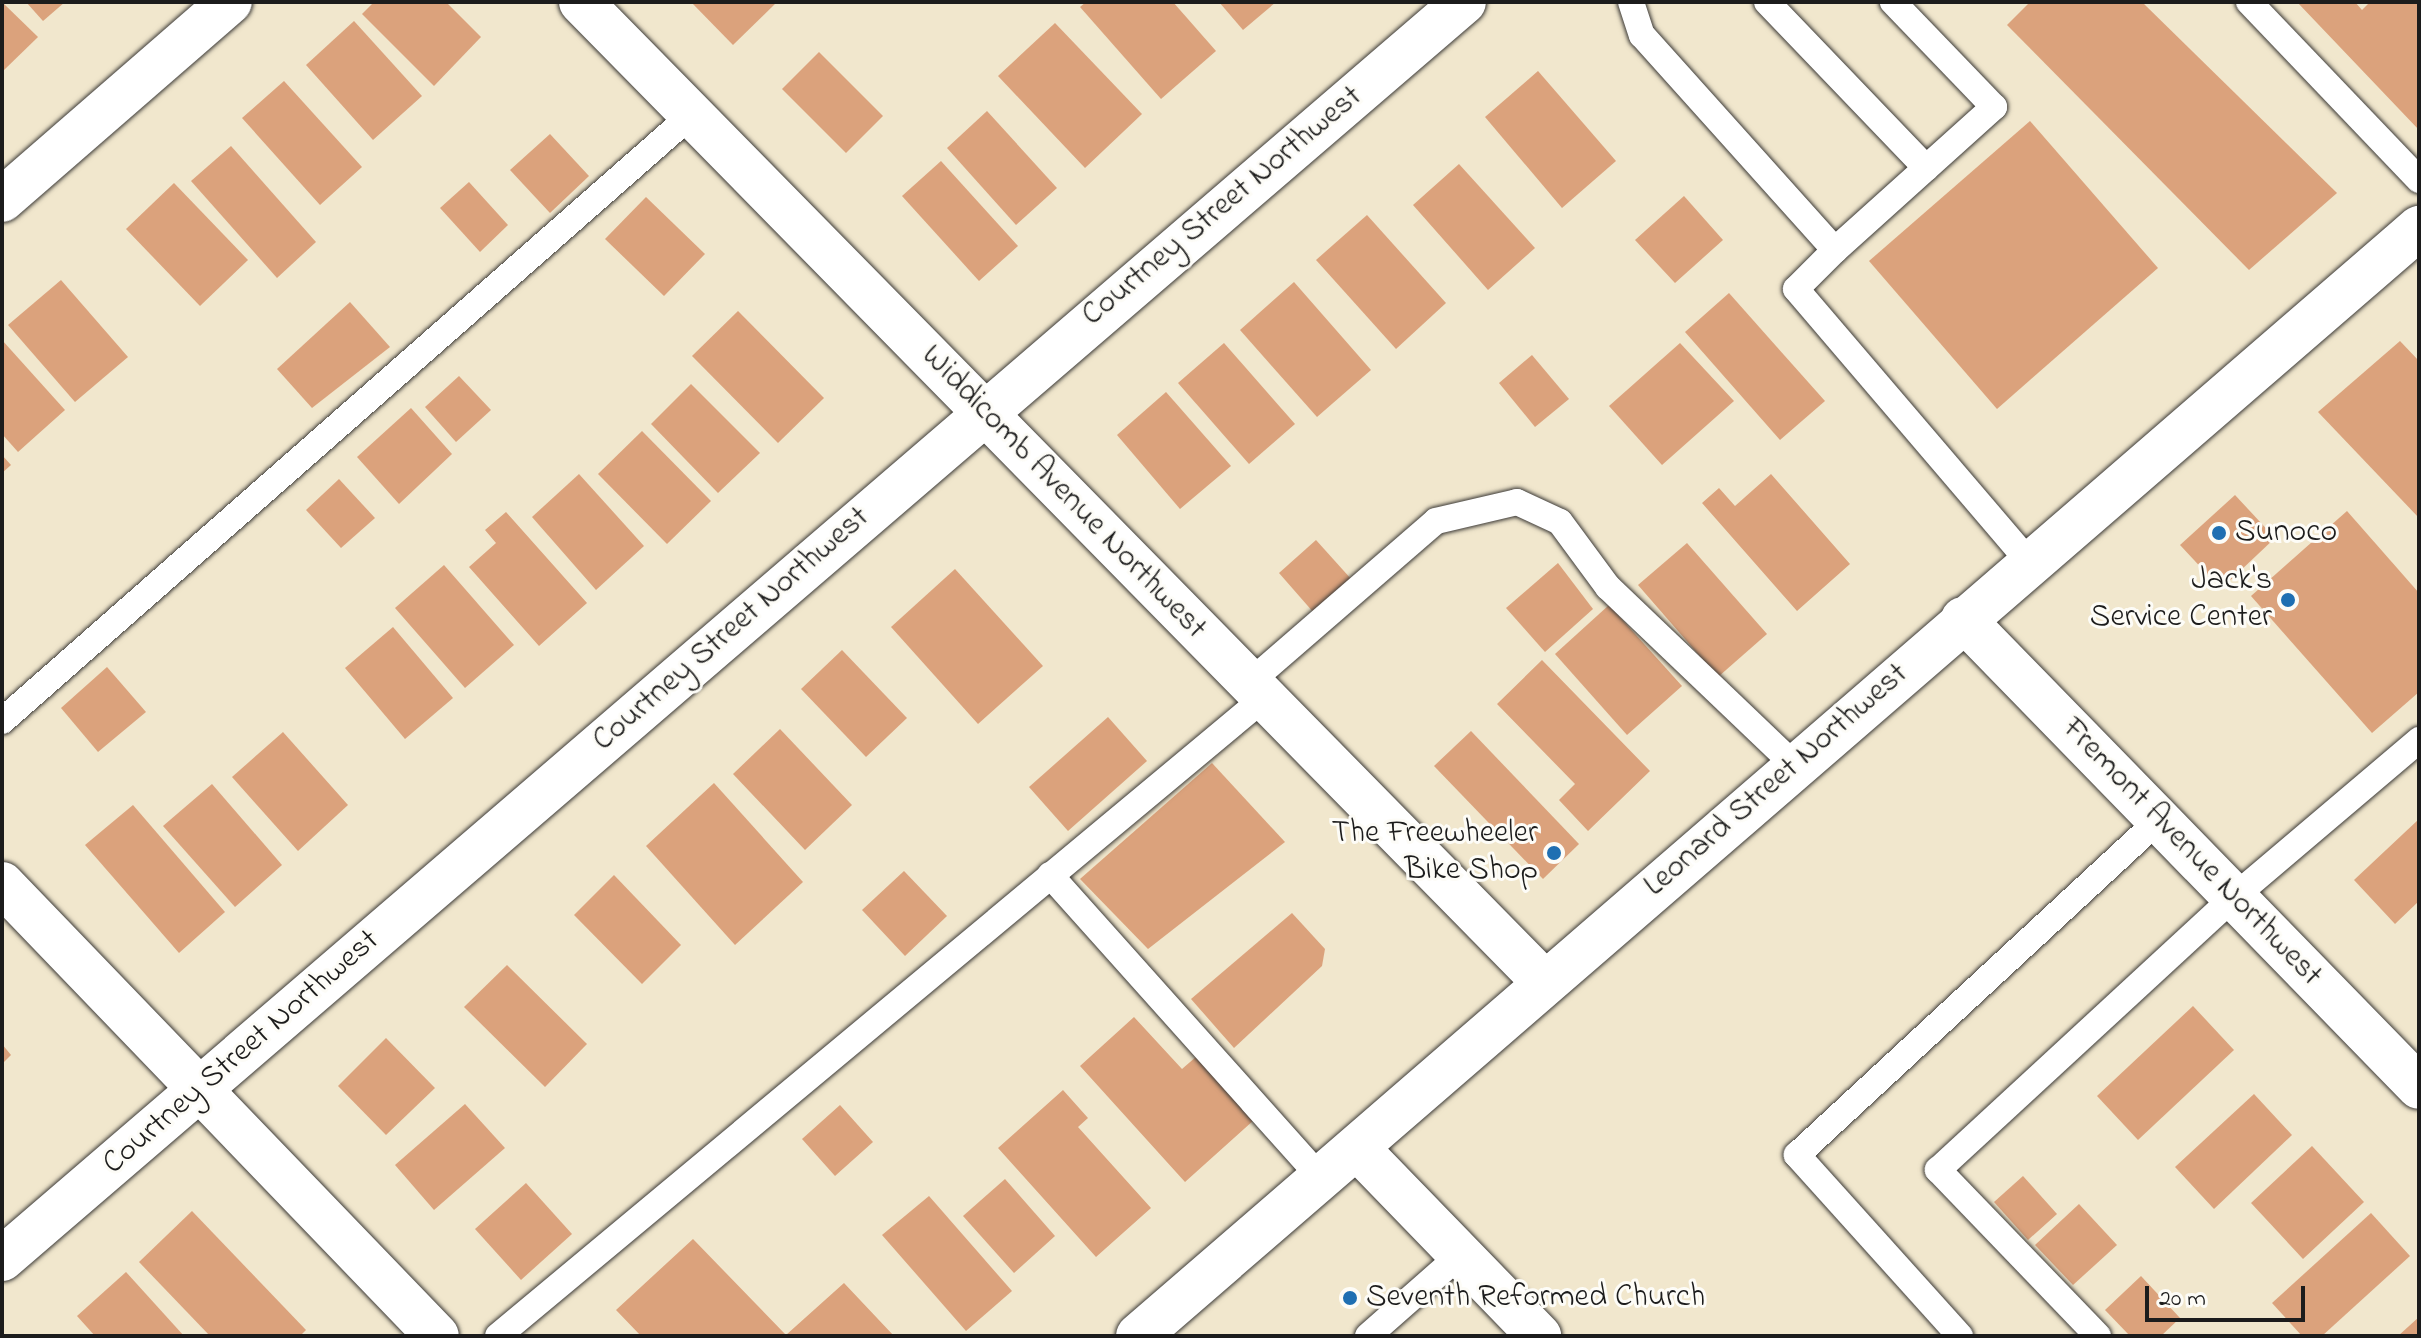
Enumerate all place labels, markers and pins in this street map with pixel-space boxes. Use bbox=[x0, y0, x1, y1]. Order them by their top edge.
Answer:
place label: Sunoco bbox=[2235, 514, 2337, 552]
marker: Sunoco bbox=[2210, 524, 2228, 542]
place label: Jack's Service Center bbox=[2090, 563, 2272, 638]
marker: Jack's Service Center bbox=[2279, 591, 2297, 609]
place label: The Freewheeler Bike Shop bbox=[1332, 816, 1538, 891]
marker: The Freewheeler Bike Shop bbox=[1545, 844, 1563, 862]
place label: Seventh Reformed Church bbox=[1366, 1279, 1705, 1317]
marker: Seventh Reformed Church bbox=[1341, 1289, 1359, 1307]

